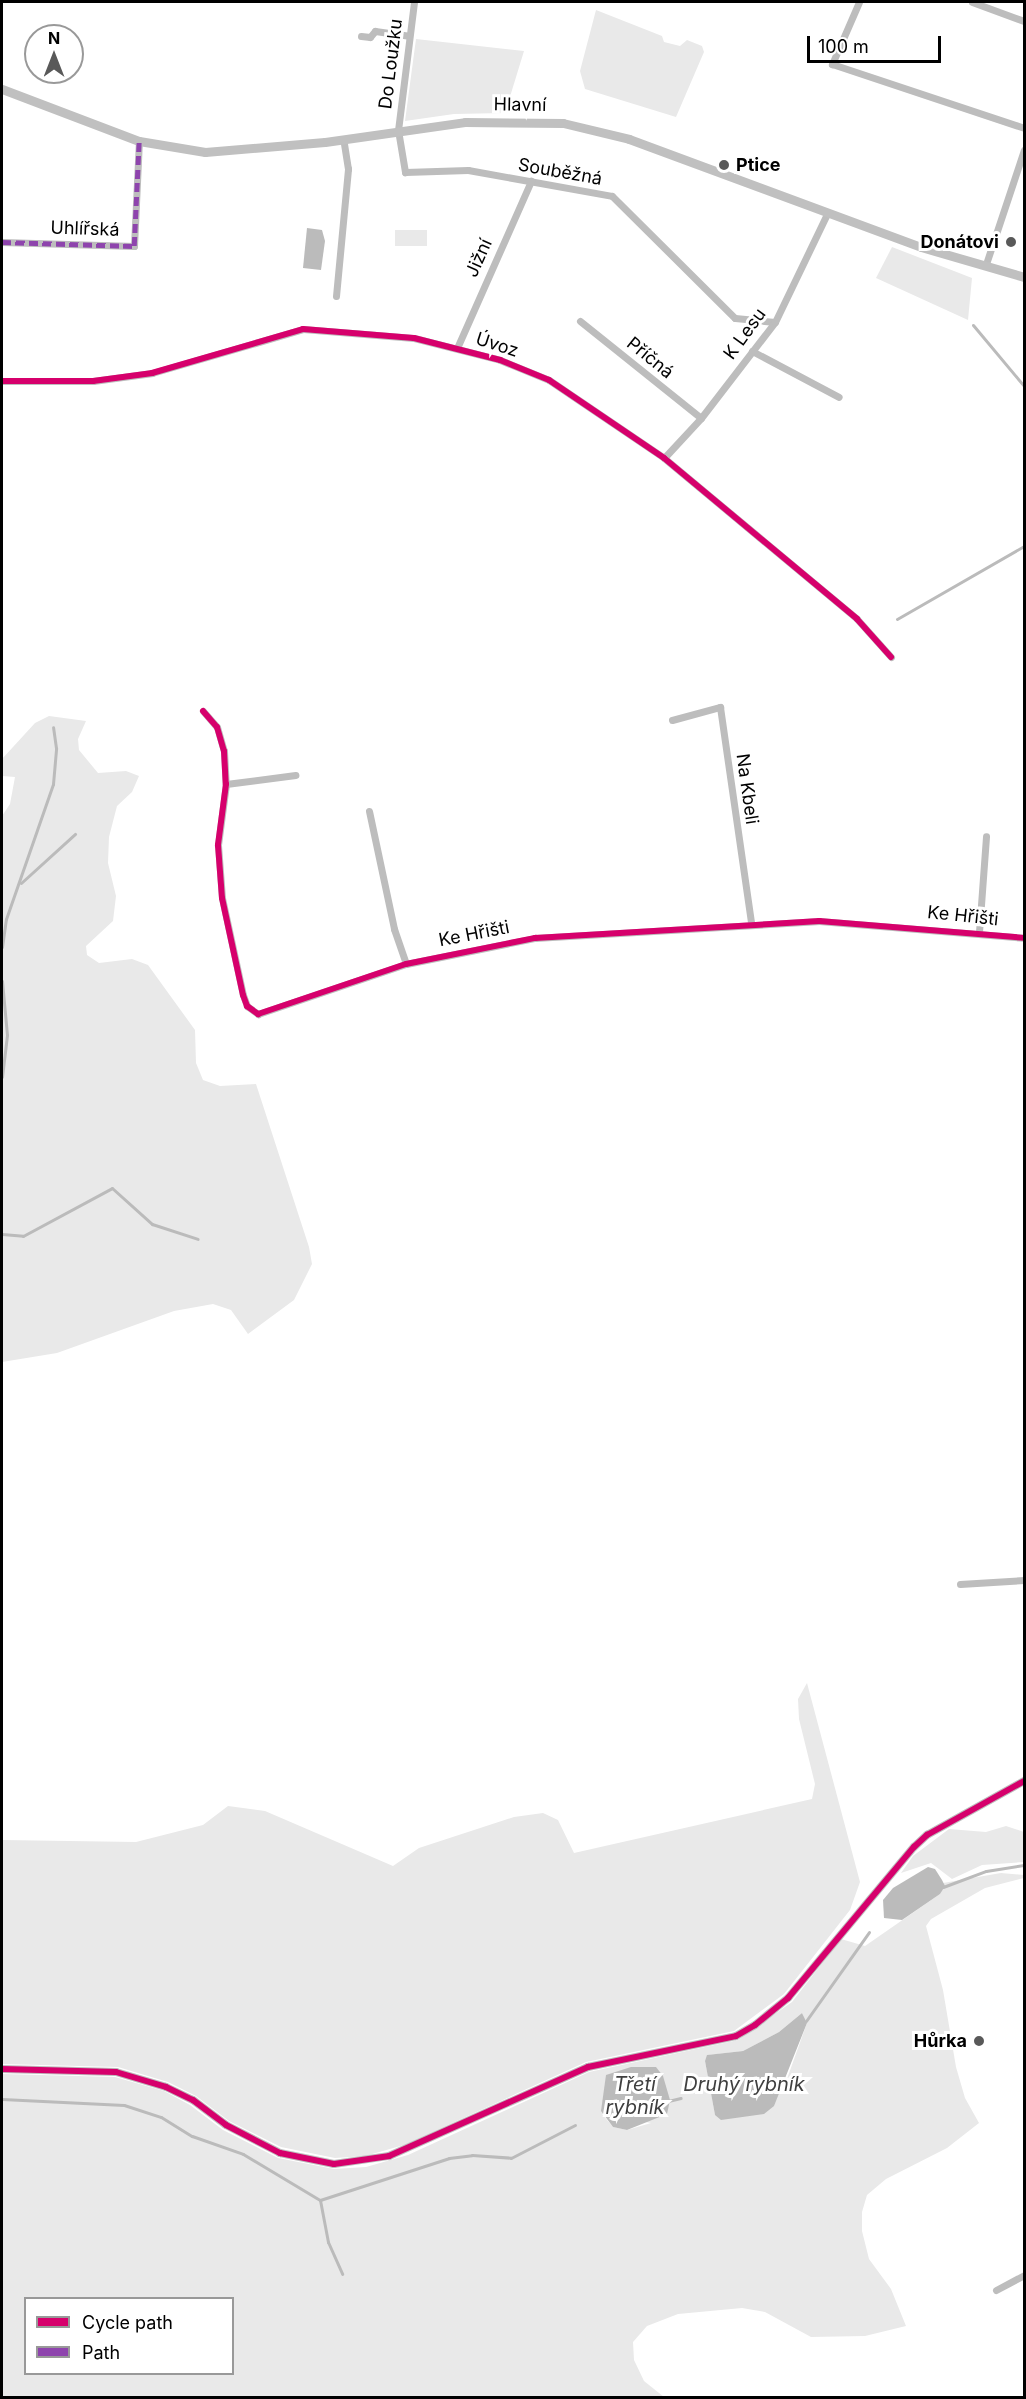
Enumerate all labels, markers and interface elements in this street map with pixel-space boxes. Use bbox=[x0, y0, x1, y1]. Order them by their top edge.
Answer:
street label: Do Loužku bbox=[375, 18, 407, 110]
north arrow bbox=[24, 24, 84, 84]
scale bar bbox=[810, 24, 944, 62]
text: N bbox=[48, 28, 60, 48]
text: 100 m bbox=[818, 36, 869, 57]
street label: Hlavní bbox=[493, 94, 547, 116]
street label: Souběžná bbox=[516, 154, 604, 190]
place label: Ptice bbox=[736, 154, 780, 176]
marker: Ptice bbox=[717, 158, 731, 172]
street label: Uhlířská bbox=[50, 217, 120, 241]
place label: Donátovi bbox=[921, 231, 999, 253]
marker: Donátovi bbox=[1004, 235, 1018, 249]
street label: Jižní bbox=[461, 236, 497, 280]
street label: K Lesu bbox=[719, 304, 771, 364]
street label: Úvoz bbox=[473, 328, 521, 362]
street label: Příčná bbox=[622, 333, 678, 383]
street label: Na Kbeli bbox=[731, 752, 763, 826]
street label: Ke Hřišti bbox=[926, 902, 1000, 930]
street label: Ke Hřišti bbox=[437, 917, 511, 951]
place label: Hůrka bbox=[914, 2030, 967, 2052]
marker: Hůrka bbox=[972, 2034, 986, 2048]
water label: Druhý rybník bbox=[683, 2072, 805, 2096]
water label: Třetí rybník bbox=[605, 2073, 665, 2120]
legend bbox=[24, 2297, 234, 2375]
text: Cycle path bbox=[82, 2312, 173, 2333]
text: Path bbox=[82, 2342, 120, 2363]

